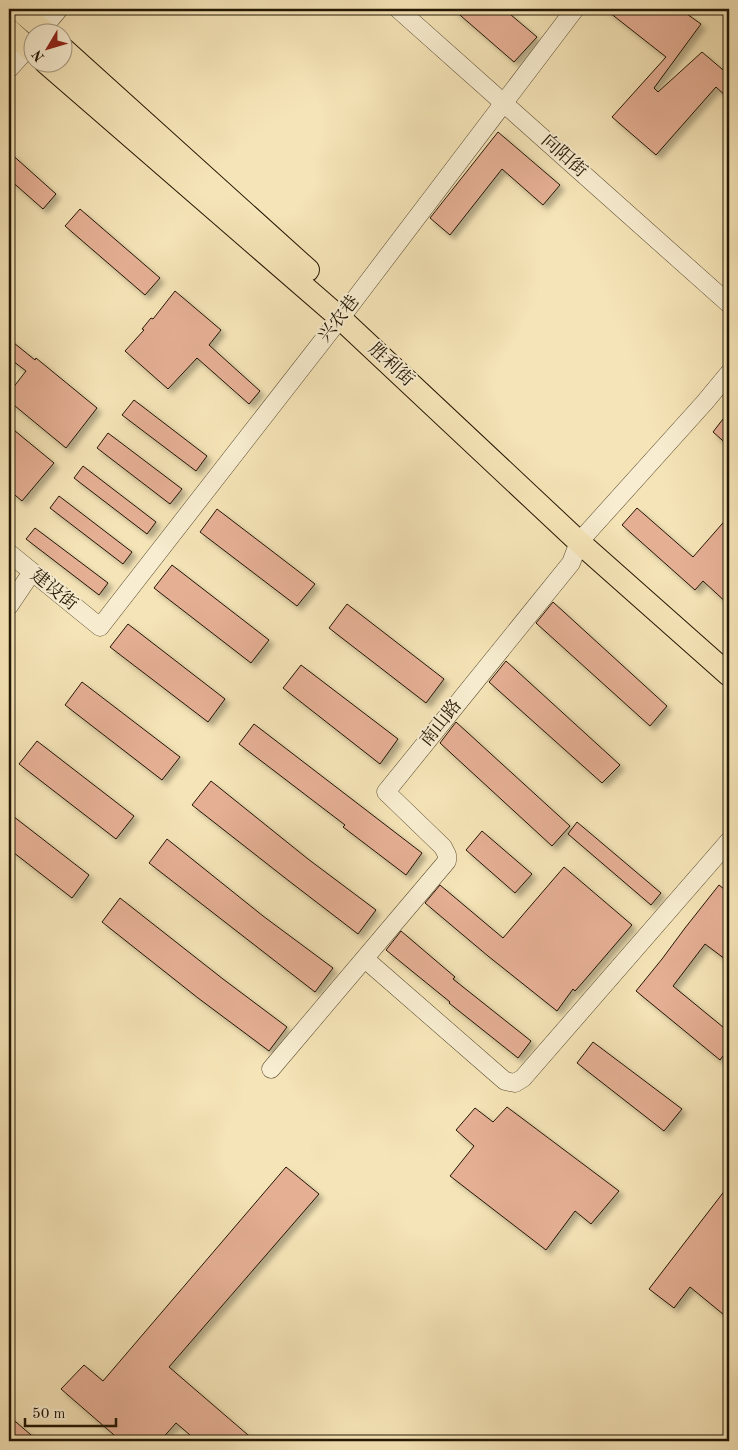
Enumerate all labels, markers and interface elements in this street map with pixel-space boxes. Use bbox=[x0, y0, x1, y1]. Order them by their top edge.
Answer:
north arrow bbox=[22, 22, 72, 72]
text: N bbox=[30, 47, 47, 64]
street label: 向阳街 bbox=[538, 130, 591, 181]
street label: 兴农巷 bbox=[314, 291, 363, 346]
street label: 胜利街 bbox=[365, 339, 418, 390]
street label: 建设街 bbox=[27, 564, 82, 614]
street label: 南山路 bbox=[415, 695, 465, 750]
scale bar bbox=[25, 1395, 116, 1427]
text: 50 m bbox=[32, 1407, 66, 1422]

